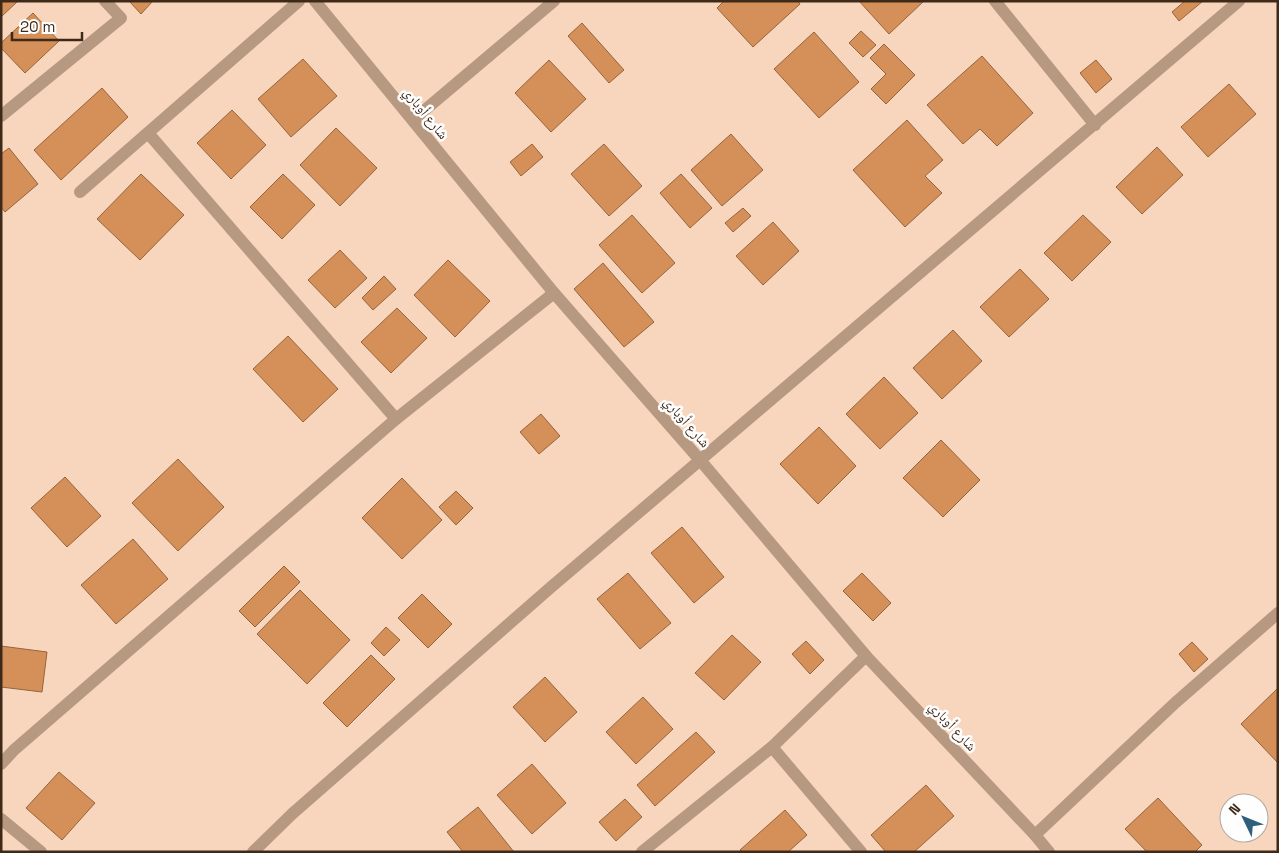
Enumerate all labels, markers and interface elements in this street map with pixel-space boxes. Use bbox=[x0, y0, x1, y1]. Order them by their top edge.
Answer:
scale bar bbox=[12, 10, 82, 42]
text: 20 m bbox=[20, 17, 55, 36]
street label: شارع أوباري bbox=[398, 83, 452, 144]
street label: شارع أوباري bbox=[658, 393, 714, 453]
street label: شارع أوباري bbox=[924, 697, 981, 756]
north arrow bbox=[1219, 793, 1269, 843]
text: N bbox=[1225, 800, 1244, 819]

